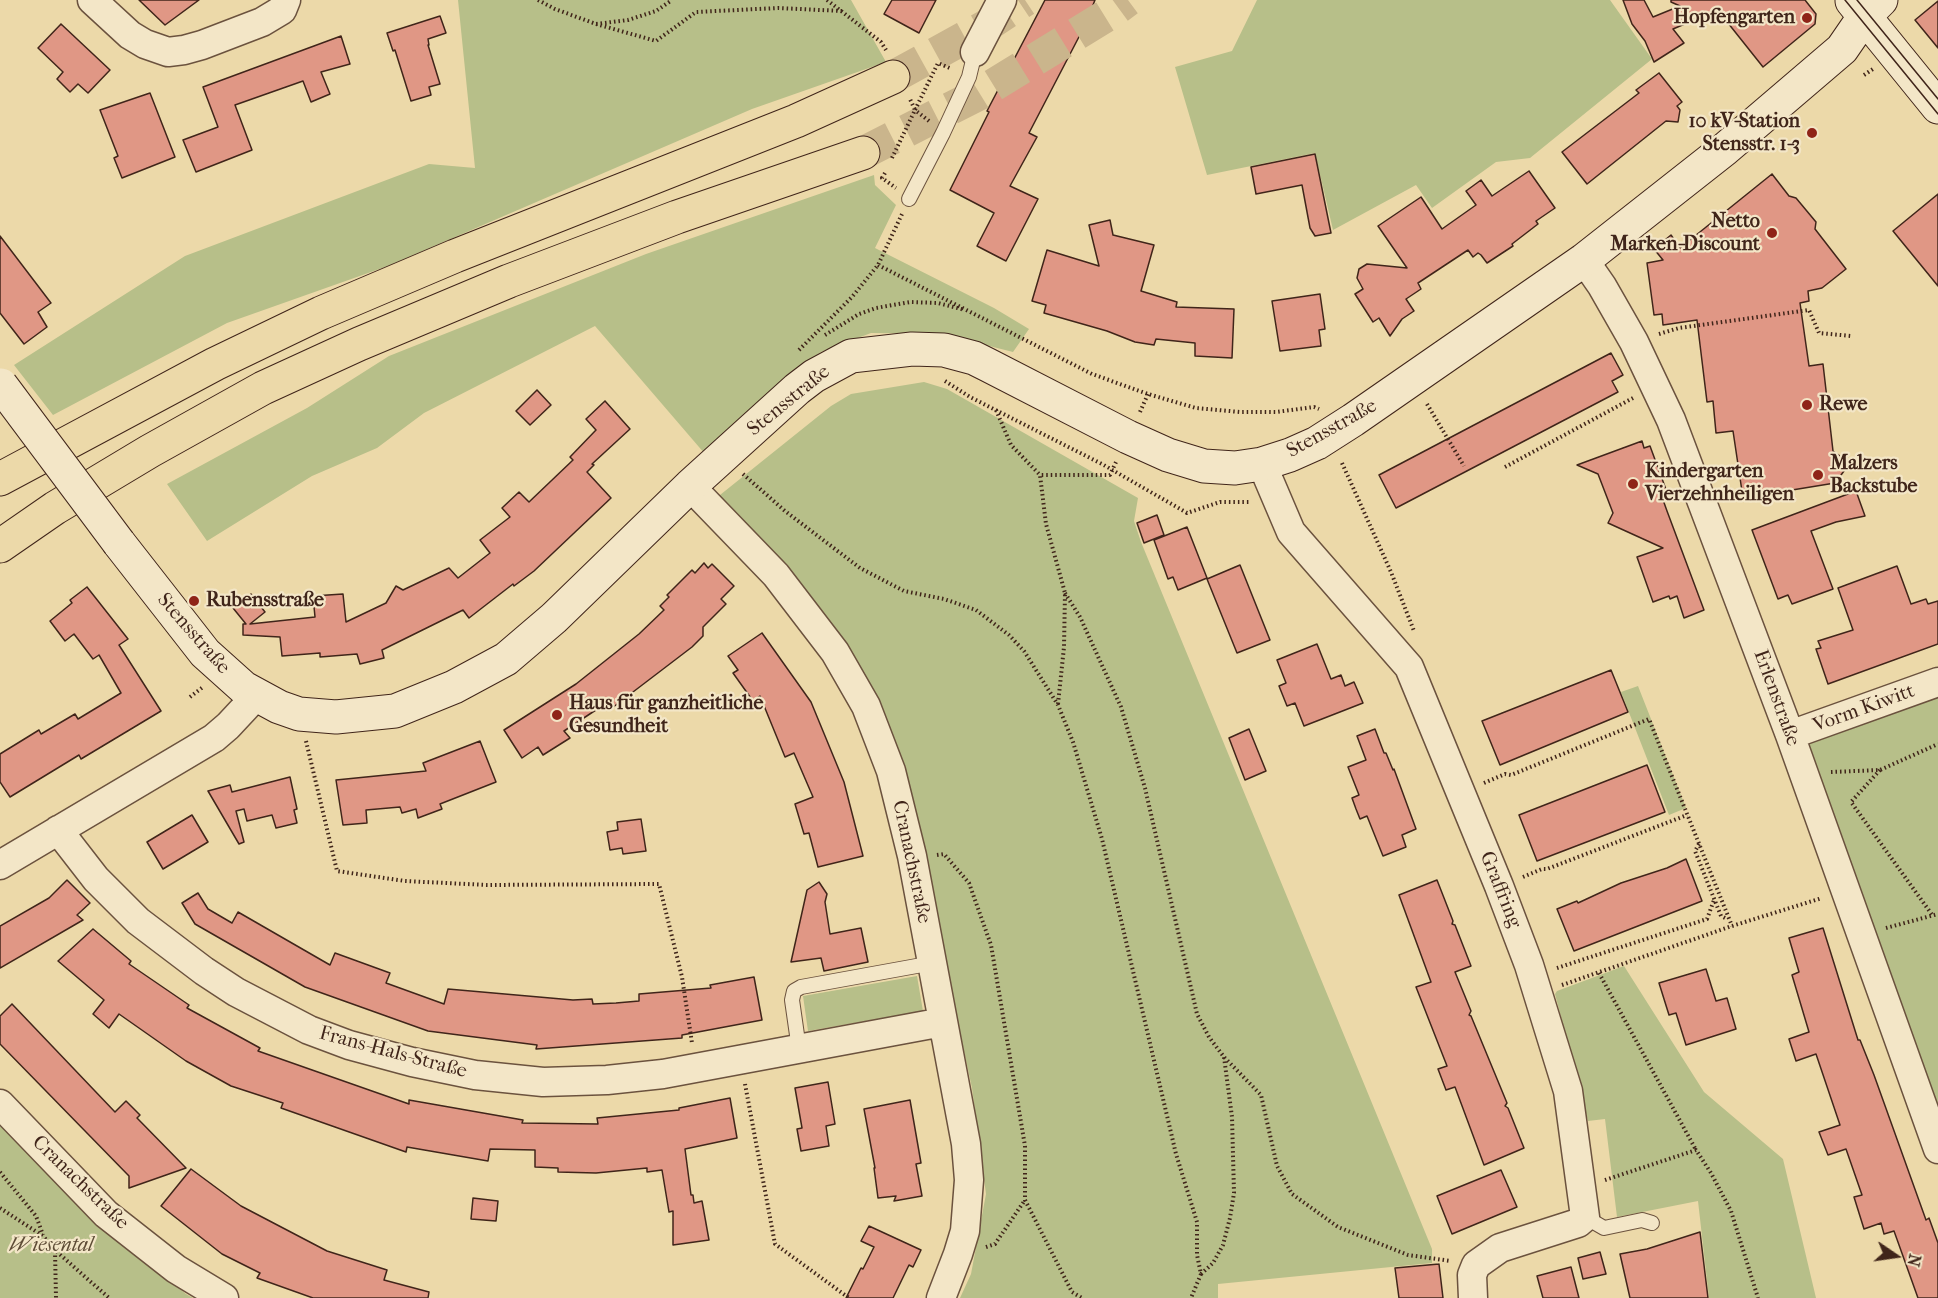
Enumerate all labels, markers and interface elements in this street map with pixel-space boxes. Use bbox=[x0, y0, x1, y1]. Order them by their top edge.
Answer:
place label: Hopfengarten bbox=[1674, 6, 1795, 30]
marker: Hopfengarten bbox=[1800, 11, 1814, 25]
place label: 10 kV-Station Stensstr. 1-3 bbox=[1688, 110, 1800, 157]
marker: 10 kV-Station Stensstr. 1-3 bbox=[1805, 126, 1819, 140]
place label: Netto Marken-Discount bbox=[1610, 210, 1760, 257]
marker: Netto Marken-Discount bbox=[1765, 226, 1779, 240]
street label: Stensstraße bbox=[743, 360, 835, 442]
place label: Rewe bbox=[1819, 393, 1867, 417]
street label: Stensstraße bbox=[1283, 394, 1381, 464]
marker: Rewe bbox=[1800, 398, 1814, 412]
place label: Malzers Backstube bbox=[1830, 452, 1917, 499]
place label: Kindergarten Vierzehnheiligen bbox=[1645, 460, 1794, 507]
marker: Malzers Backstube bbox=[1811, 468, 1825, 482]
marker: Kindergarten Vierzehnheiligen bbox=[1626, 477, 1640, 491]
street label: Stensstraße bbox=[151, 589, 235, 679]
place label: Rubensstraße bbox=[206, 589, 324, 613]
marker: Rubensstraße bbox=[187, 594, 201, 608]
street label: Erlenstraße bbox=[1748, 647, 1804, 749]
street label: Vorm Kiwitt bbox=[1810, 680, 1918, 738]
place label: Haus für ganzheitliche Gesundheit bbox=[569, 692, 763, 739]
marker: Haus für ganzheitliche Gesundheit bbox=[550, 708, 564, 722]
street label: Cranachstraße bbox=[886, 798, 936, 926]
street label: Graffring bbox=[1474, 848, 1526, 932]
street label: Frans-Hals-Straße bbox=[317, 1022, 469, 1084]
street label: Cranachstraße bbox=[27, 1131, 133, 1235]
north arrow bbox=[1866, 1226, 1926, 1286]
park label: Wiesental bbox=[9, 1234, 93, 1258]
text: N bbox=[1903, 1252, 1925, 1268]

